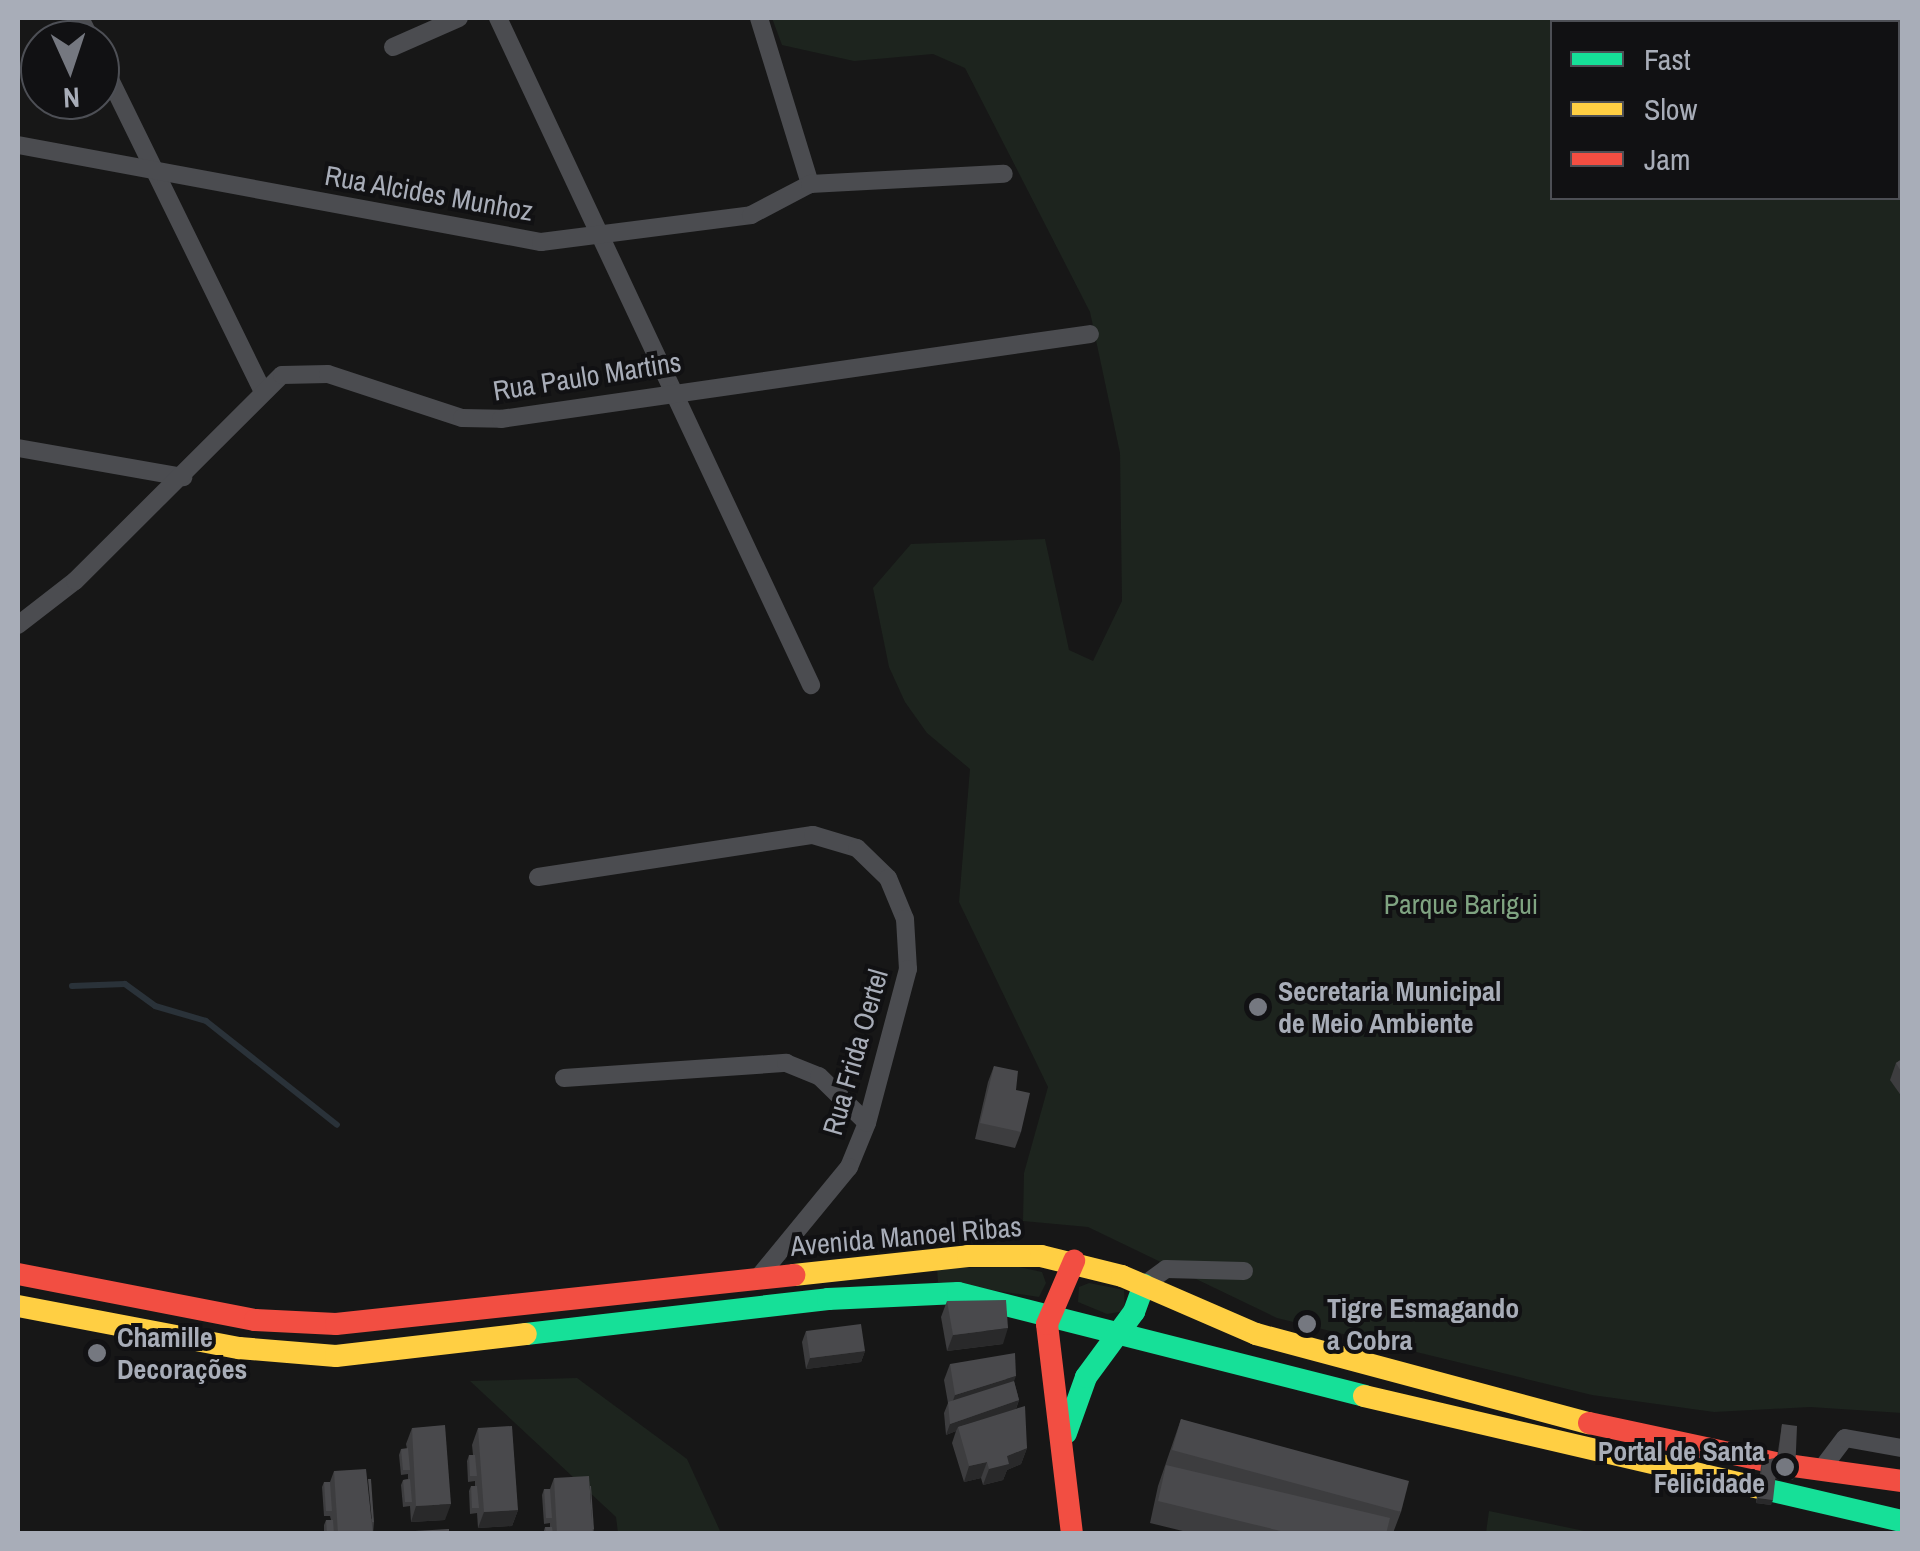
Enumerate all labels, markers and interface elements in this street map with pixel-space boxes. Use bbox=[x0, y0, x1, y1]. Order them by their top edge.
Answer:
north arrow bbox=[20, 20, 120, 120]
legend bbox=[1550, 20, 1900, 200]
text: Fast bbox=[1644, 39, 1691, 79]
text: N bbox=[62, 79, 81, 117]
text: Slow bbox=[1644, 89, 1697, 129]
text: Jam bbox=[1644, 139, 1690, 179]
street label: Rua Alcides Munhoz bbox=[322, 158, 536, 228]
street label: Rua Paulo Martins bbox=[490, 345, 684, 407]
park label: Parque Barigui bbox=[1384, 887, 1538, 921]
street label: Rua Frida Oertel bbox=[815, 965, 895, 1139]
place label: Secretaria Municipal de Meio Ambiente bbox=[1278, 974, 1501, 1040]
marker: Secretaria Municipal de Meio Ambiente bbox=[1247, 996, 1269, 1018]
street label: Avenida Manoel Ribas bbox=[789, 1209, 1023, 1263]
place label: Tigre Esmagando a Cobra bbox=[1327, 1291, 1519, 1357]
marker: Tigre Esmagando a Cobra bbox=[1296, 1313, 1318, 1335]
place label: Chamille Decorações bbox=[117, 1320, 247, 1386]
marker: Chamille Decorações bbox=[86, 1342, 108, 1364]
place label: Portal de Santa Felicidade bbox=[1598, 1434, 1765, 1500]
marker: Portal de Santa Felicidade bbox=[1774, 1456, 1796, 1478]

